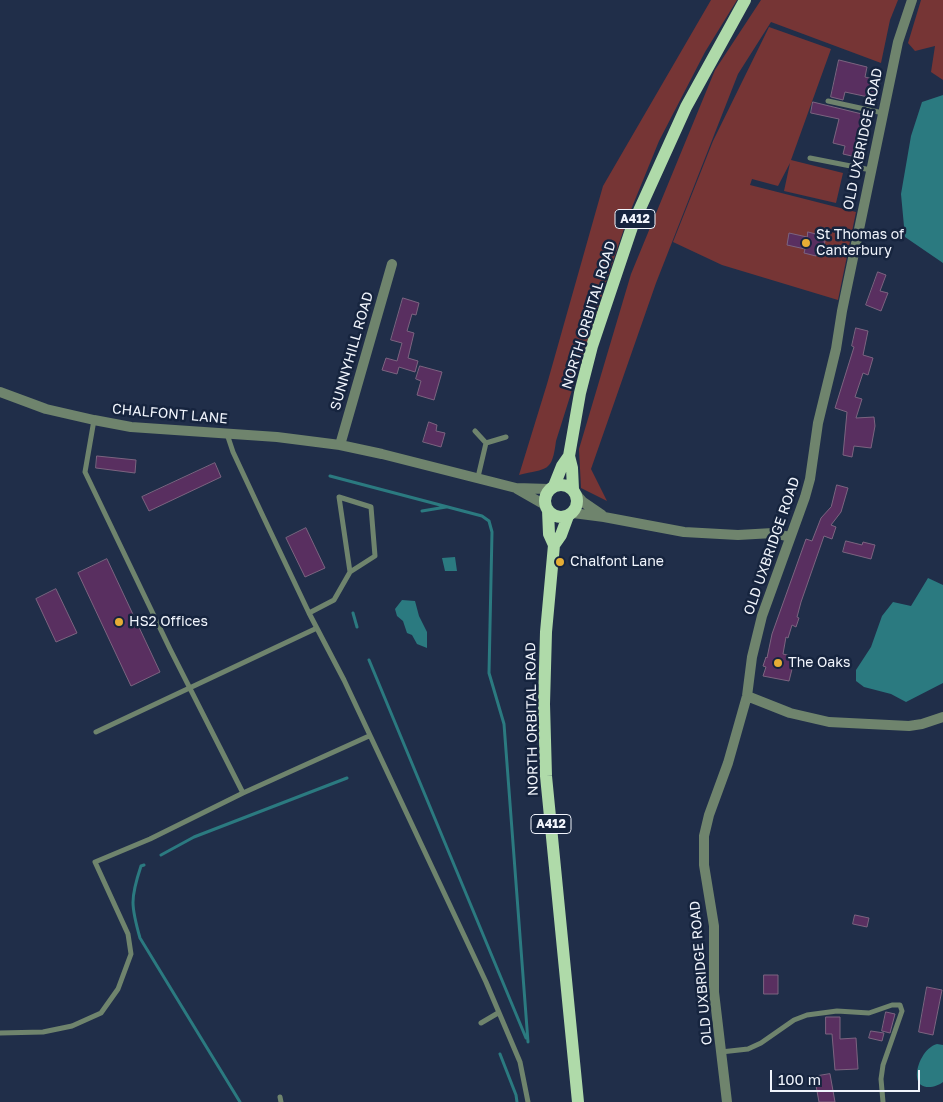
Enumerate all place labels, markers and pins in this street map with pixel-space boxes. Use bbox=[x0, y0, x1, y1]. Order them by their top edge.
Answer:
place label: St Thomas of Canterbury bbox=[816, 227, 904, 260]
marker: St Thomas of Canterbury bbox=[800, 237, 812, 249]
place label: Chalfont Lane bbox=[570, 554, 664, 570]
marker: Chalfont Lane bbox=[554, 556, 566, 568]
place label: HS2 Offices bbox=[129, 614, 208, 630]
marker: HS2 Offices bbox=[113, 616, 125, 628]
place label: The Oaks bbox=[788, 655, 851, 671]
marker: The Oaks bbox=[772, 657, 784, 669]

